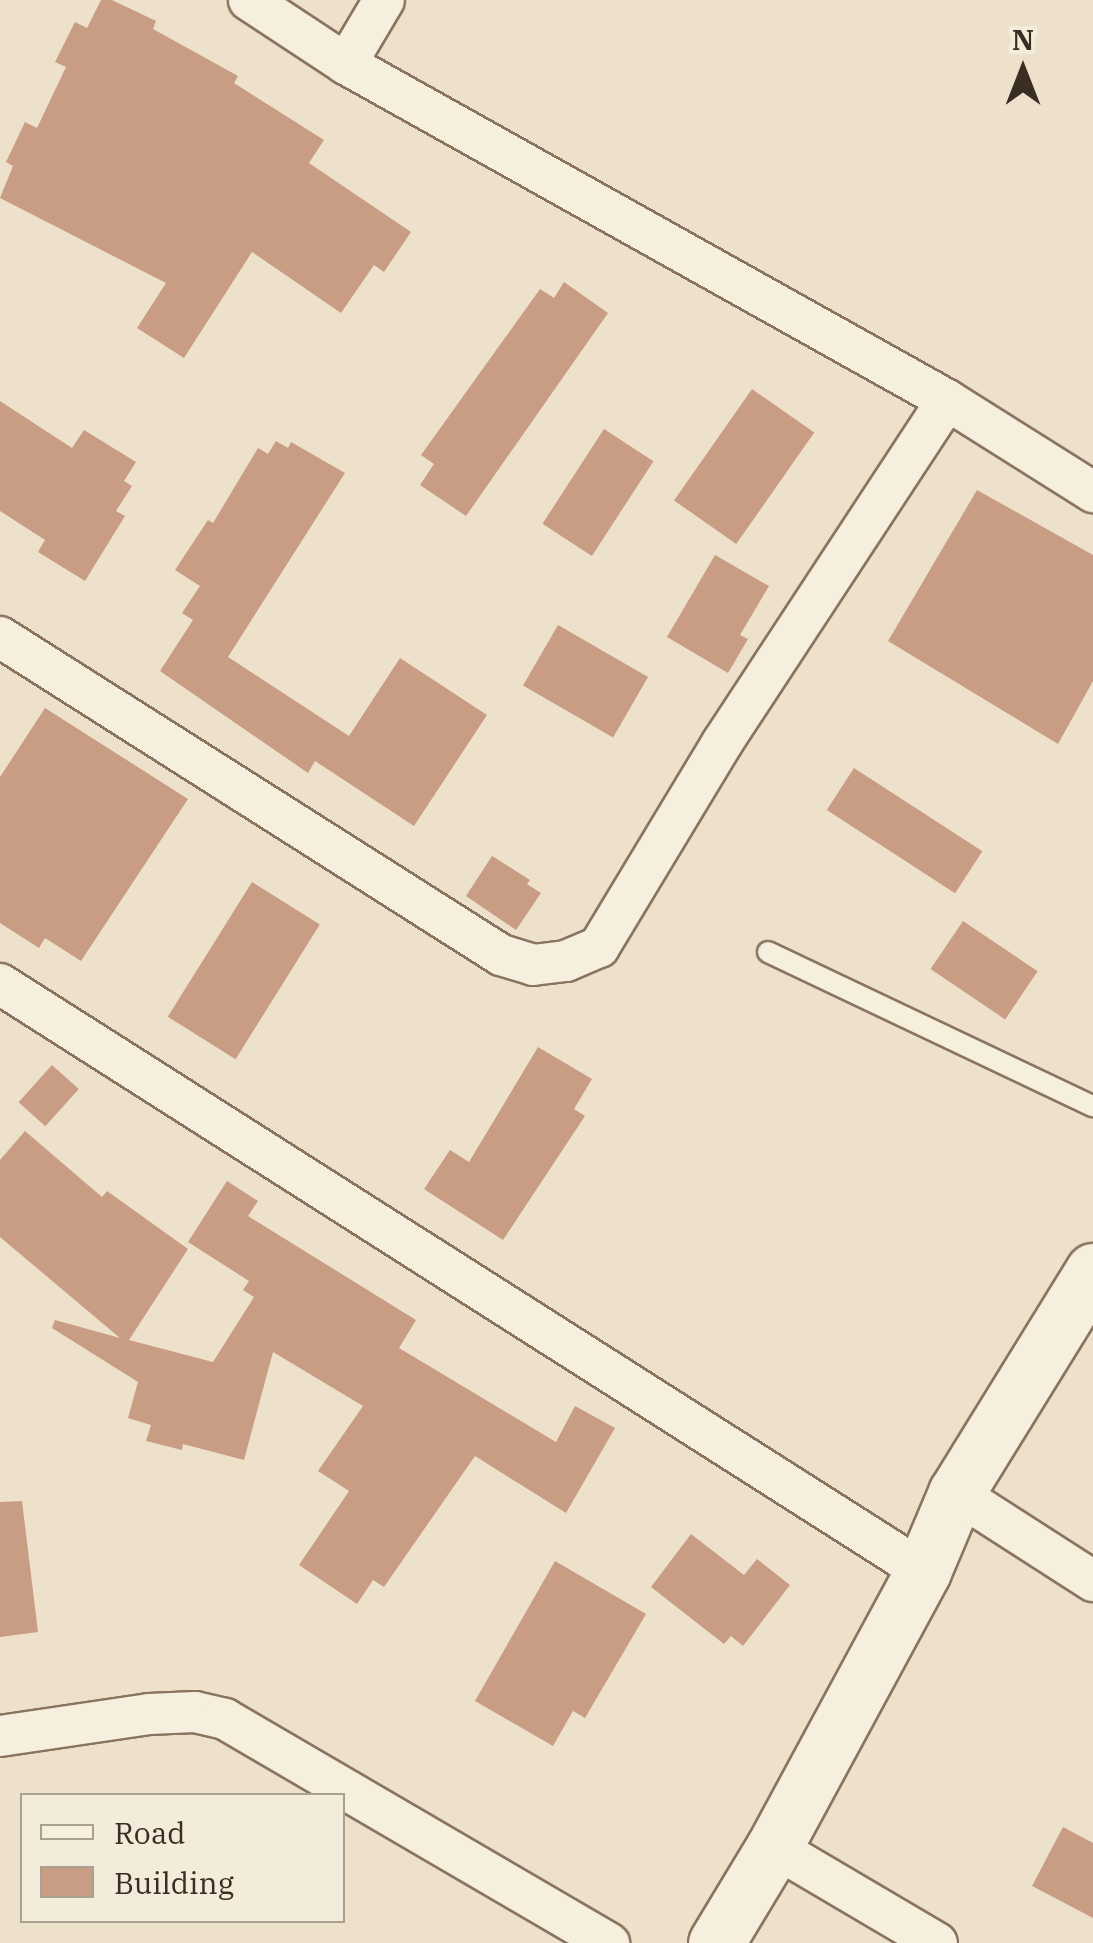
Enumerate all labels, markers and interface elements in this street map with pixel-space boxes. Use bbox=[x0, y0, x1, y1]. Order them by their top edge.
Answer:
north arrow bbox=[973, 20, 1073, 120]
text: N bbox=[1012, 21, 1034, 58]
legend bbox=[20, 1793, 345, 1923]
text: Road bbox=[114, 1813, 186, 1852]
text: Building bbox=[114, 1863, 234, 1902]

